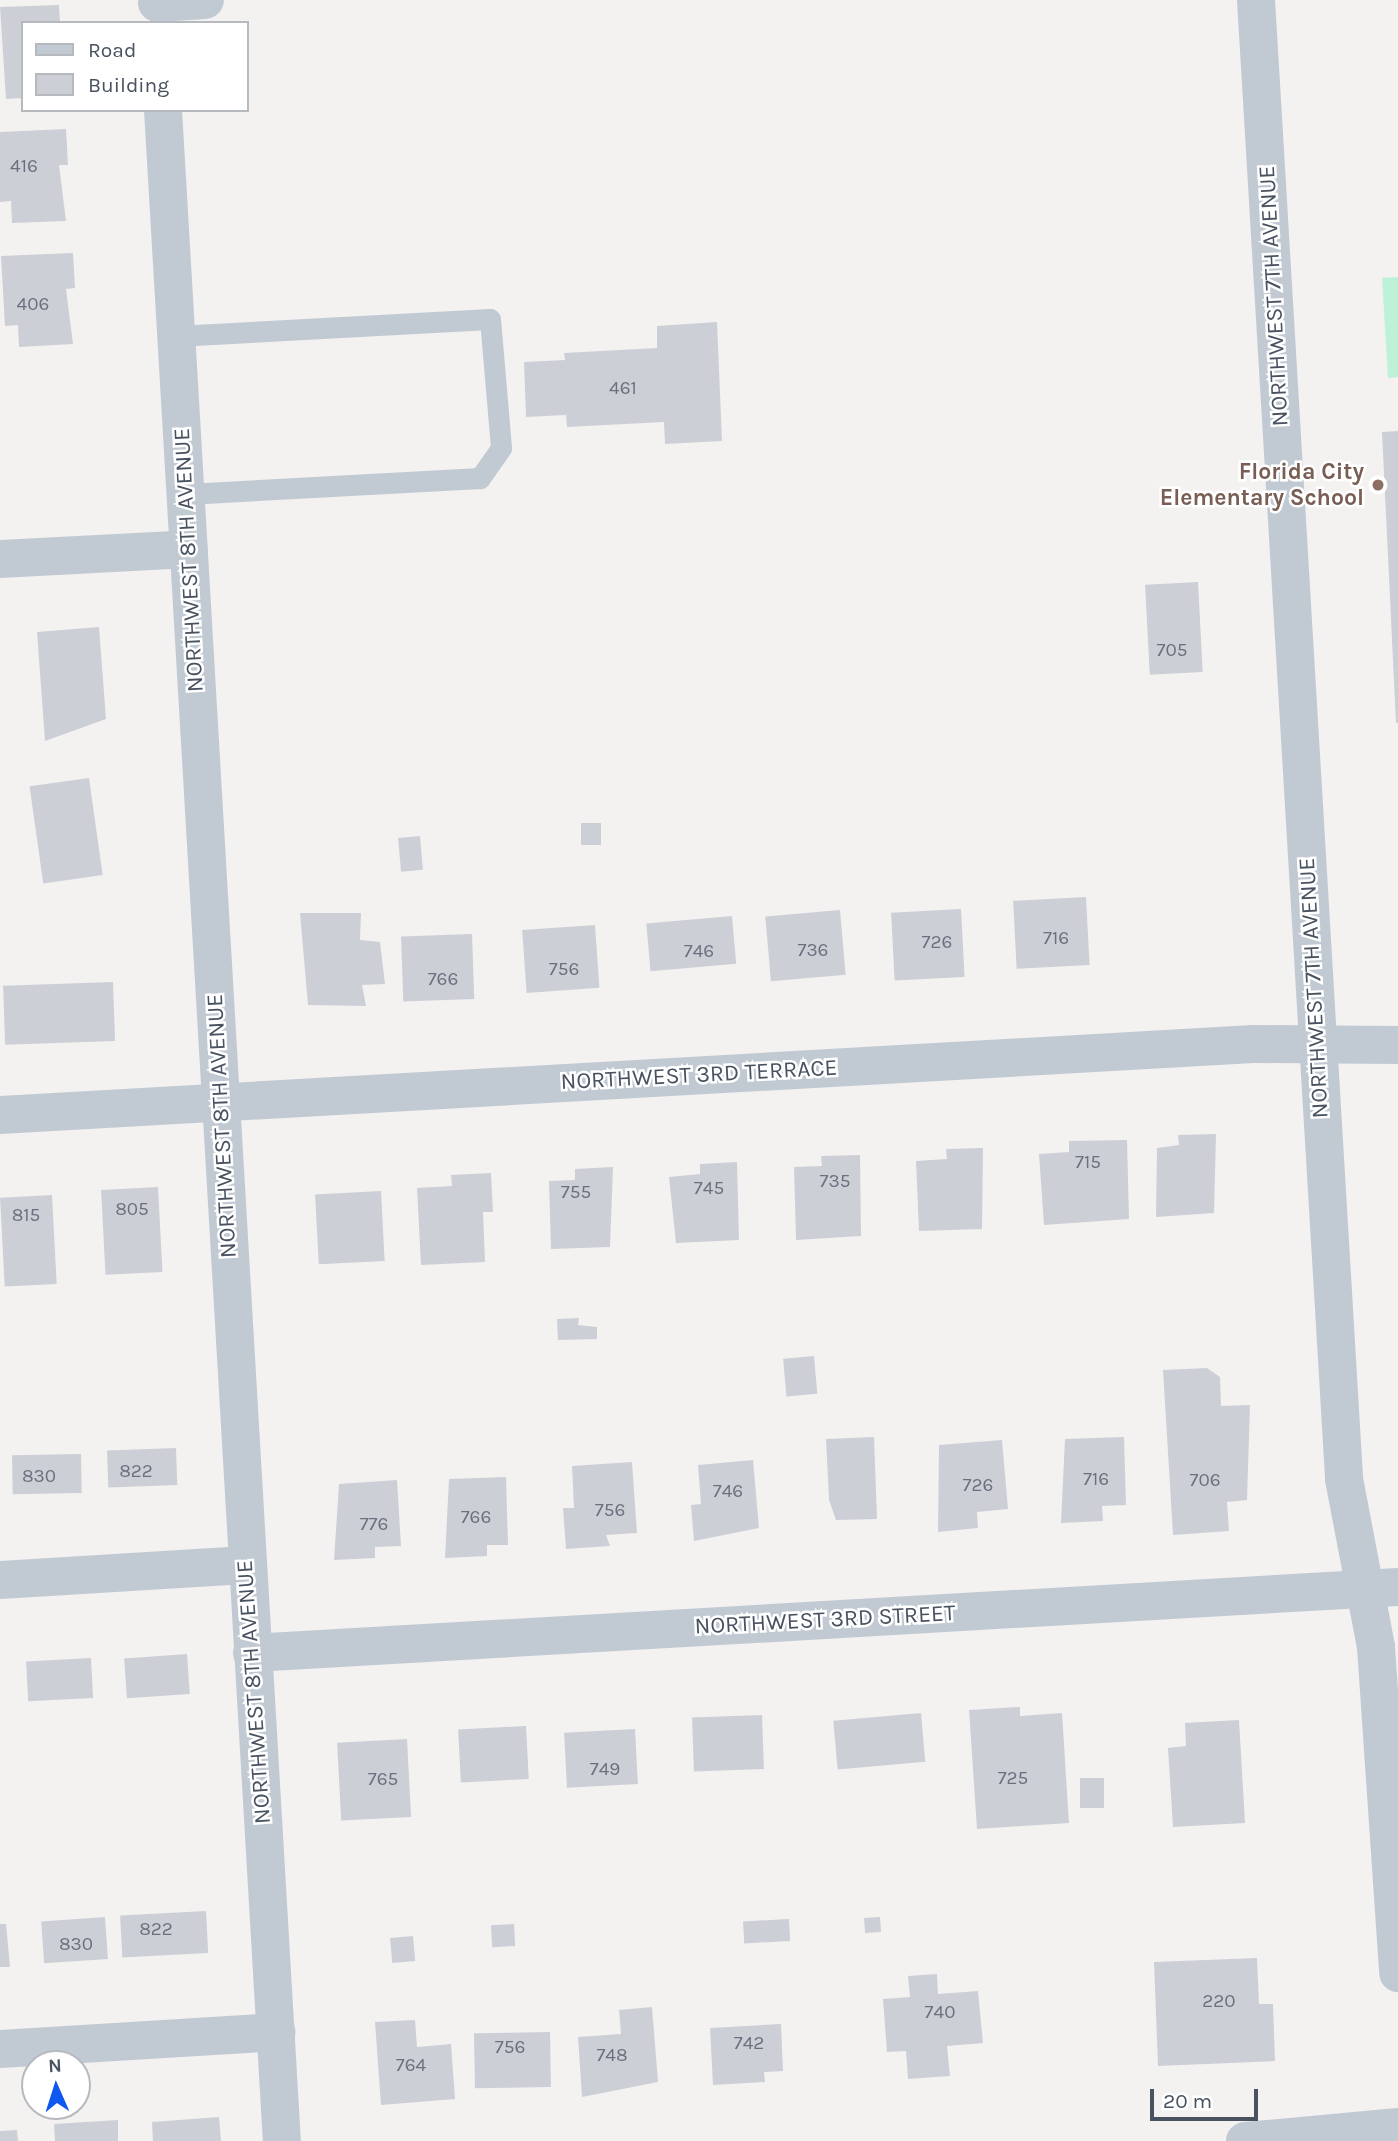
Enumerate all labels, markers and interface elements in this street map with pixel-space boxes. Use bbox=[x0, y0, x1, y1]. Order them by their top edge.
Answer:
legend bbox=[21, 21, 248, 112]
text: Road bbox=[88, 38, 136, 62]
text: Building bbox=[88, 73, 169, 97]
house number: 416 bbox=[10, 156, 38, 178]
street label: NORTHWEST 7TH AVENUE bbox=[1253, 165, 1295, 427]
house number: 406 bbox=[17, 294, 49, 316]
house number: 461 bbox=[609, 378, 637, 400]
street label: NORTHWEST 8TH AVENUE bbox=[168, 427, 210, 693]
place label: Florida City Elementary School bbox=[1160, 458, 1364, 512]
marker: Florida City Elementary School bbox=[1370, 477, 1386, 493]
house number: 705 bbox=[1157, 640, 1187, 662]
street label: NORTHWEST 7TH AVENUE bbox=[1293, 857, 1335, 1119]
house number: 716 bbox=[1043, 928, 1069, 950]
house number: 726 bbox=[922, 932, 952, 954]
house number: 736 bbox=[797, 940, 829, 962]
house number: 746 bbox=[684, 941, 714, 963]
house number: 756 bbox=[549, 959, 579, 981]
house number: 766 bbox=[428, 969, 458, 991]
street label: NORTHWEST 8TH AVENUE bbox=[201, 993, 243, 1259]
street label: NORTHWEST 3RD TERRACE bbox=[560, 1054, 838, 1096]
house number: 715 bbox=[1075, 1152, 1101, 1174]
house number: 735 bbox=[820, 1171, 850, 1193]
house number: 745 bbox=[694, 1178, 724, 1200]
house number: 755 bbox=[561, 1182, 591, 1204]
house number: 805 bbox=[115, 1199, 149, 1221]
house number: 815 bbox=[12, 1205, 40, 1227]
house number: 822 bbox=[119, 1461, 153, 1483]
house number: 830 bbox=[22, 1466, 56, 1488]
house number: 716 bbox=[1083, 1469, 1109, 1491]
house number: 706 bbox=[1189, 1470, 1221, 1492]
house number: 726 bbox=[963, 1475, 993, 1497]
house number: 746 bbox=[713, 1481, 743, 1503]
house number: 756 bbox=[595, 1500, 625, 1522]
house number: 766 bbox=[461, 1507, 491, 1529]
house number: 776 bbox=[360, 1514, 388, 1536]
street label: NORTHWEST 8TH AVENUE bbox=[231, 1559, 277, 1825]
street label: NORTHWEST 3RD STREET bbox=[694, 1599, 956, 1641]
house number: 749 bbox=[590, 1759, 620, 1781]
house number: 725 bbox=[998, 1768, 1028, 1790]
house number: 765 bbox=[368, 1769, 398, 1791]
house number: 822 bbox=[139, 1919, 173, 1941]
house number: 830 bbox=[59, 1934, 93, 1956]
house number: 220 bbox=[1202, 1991, 1236, 2013]
house number: 740 bbox=[925, 2002, 955, 2024]
house number: 742 bbox=[734, 2033, 764, 2055]
house number: 756 bbox=[495, 2037, 525, 2059]
house number: 748 bbox=[596, 2045, 628, 2067]
north arrow bbox=[21, 2050, 91, 2120]
text: N bbox=[48, 2055, 62, 2077]
house number: 764 bbox=[396, 2055, 426, 2077]
scale bar bbox=[1153, 2074, 1262, 2118]
text: 20 m bbox=[1163, 2089, 1212, 2113]

